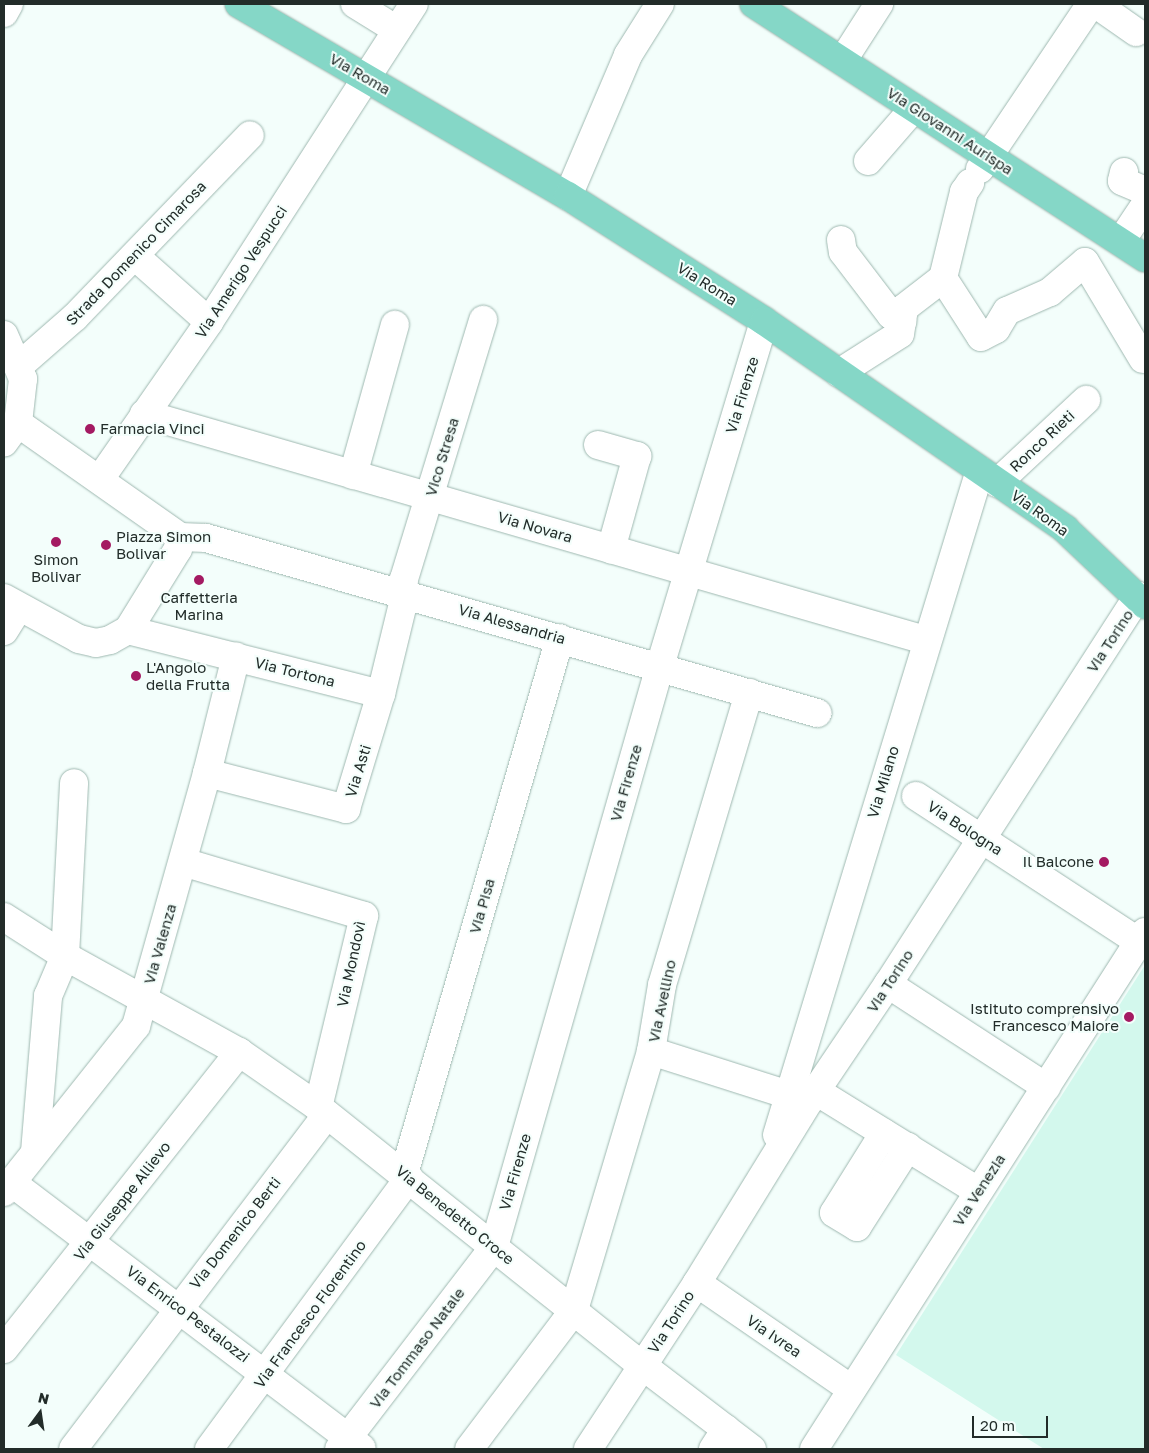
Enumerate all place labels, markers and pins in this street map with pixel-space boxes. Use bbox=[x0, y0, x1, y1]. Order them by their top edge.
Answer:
place label: Farmacia Vinci bbox=[100, 420, 205, 438]
marker: Farmacia Vinci bbox=[84, 423, 96, 435]
place label: Piazza Simon Bolivar bbox=[116, 527, 211, 562]
marker: Simon Bolivar bbox=[50, 536, 62, 548]
marker: Piazza Simon Bolivar bbox=[100, 539, 112, 551]
place label: Simon Bolivar bbox=[31, 550, 81, 585]
marker: Caffetteria Marina bbox=[193, 574, 205, 586]
place label: Caffetteria Marina bbox=[160, 588, 238, 623]
place label: L'Angolo della Frutta bbox=[146, 658, 230, 693]
marker: L'Angolo della Frutta bbox=[130, 670, 142, 682]
place label: Il Balcone bbox=[1022, 853, 1094, 871]
marker: Il Balcone bbox=[1098, 856, 1110, 868]
place label: Istituto comprensivo Francesco Maiore bbox=[970, 999, 1119, 1034]
marker: Istituto comprensivo Francesco Maiore bbox=[1123, 1011, 1135, 1023]

